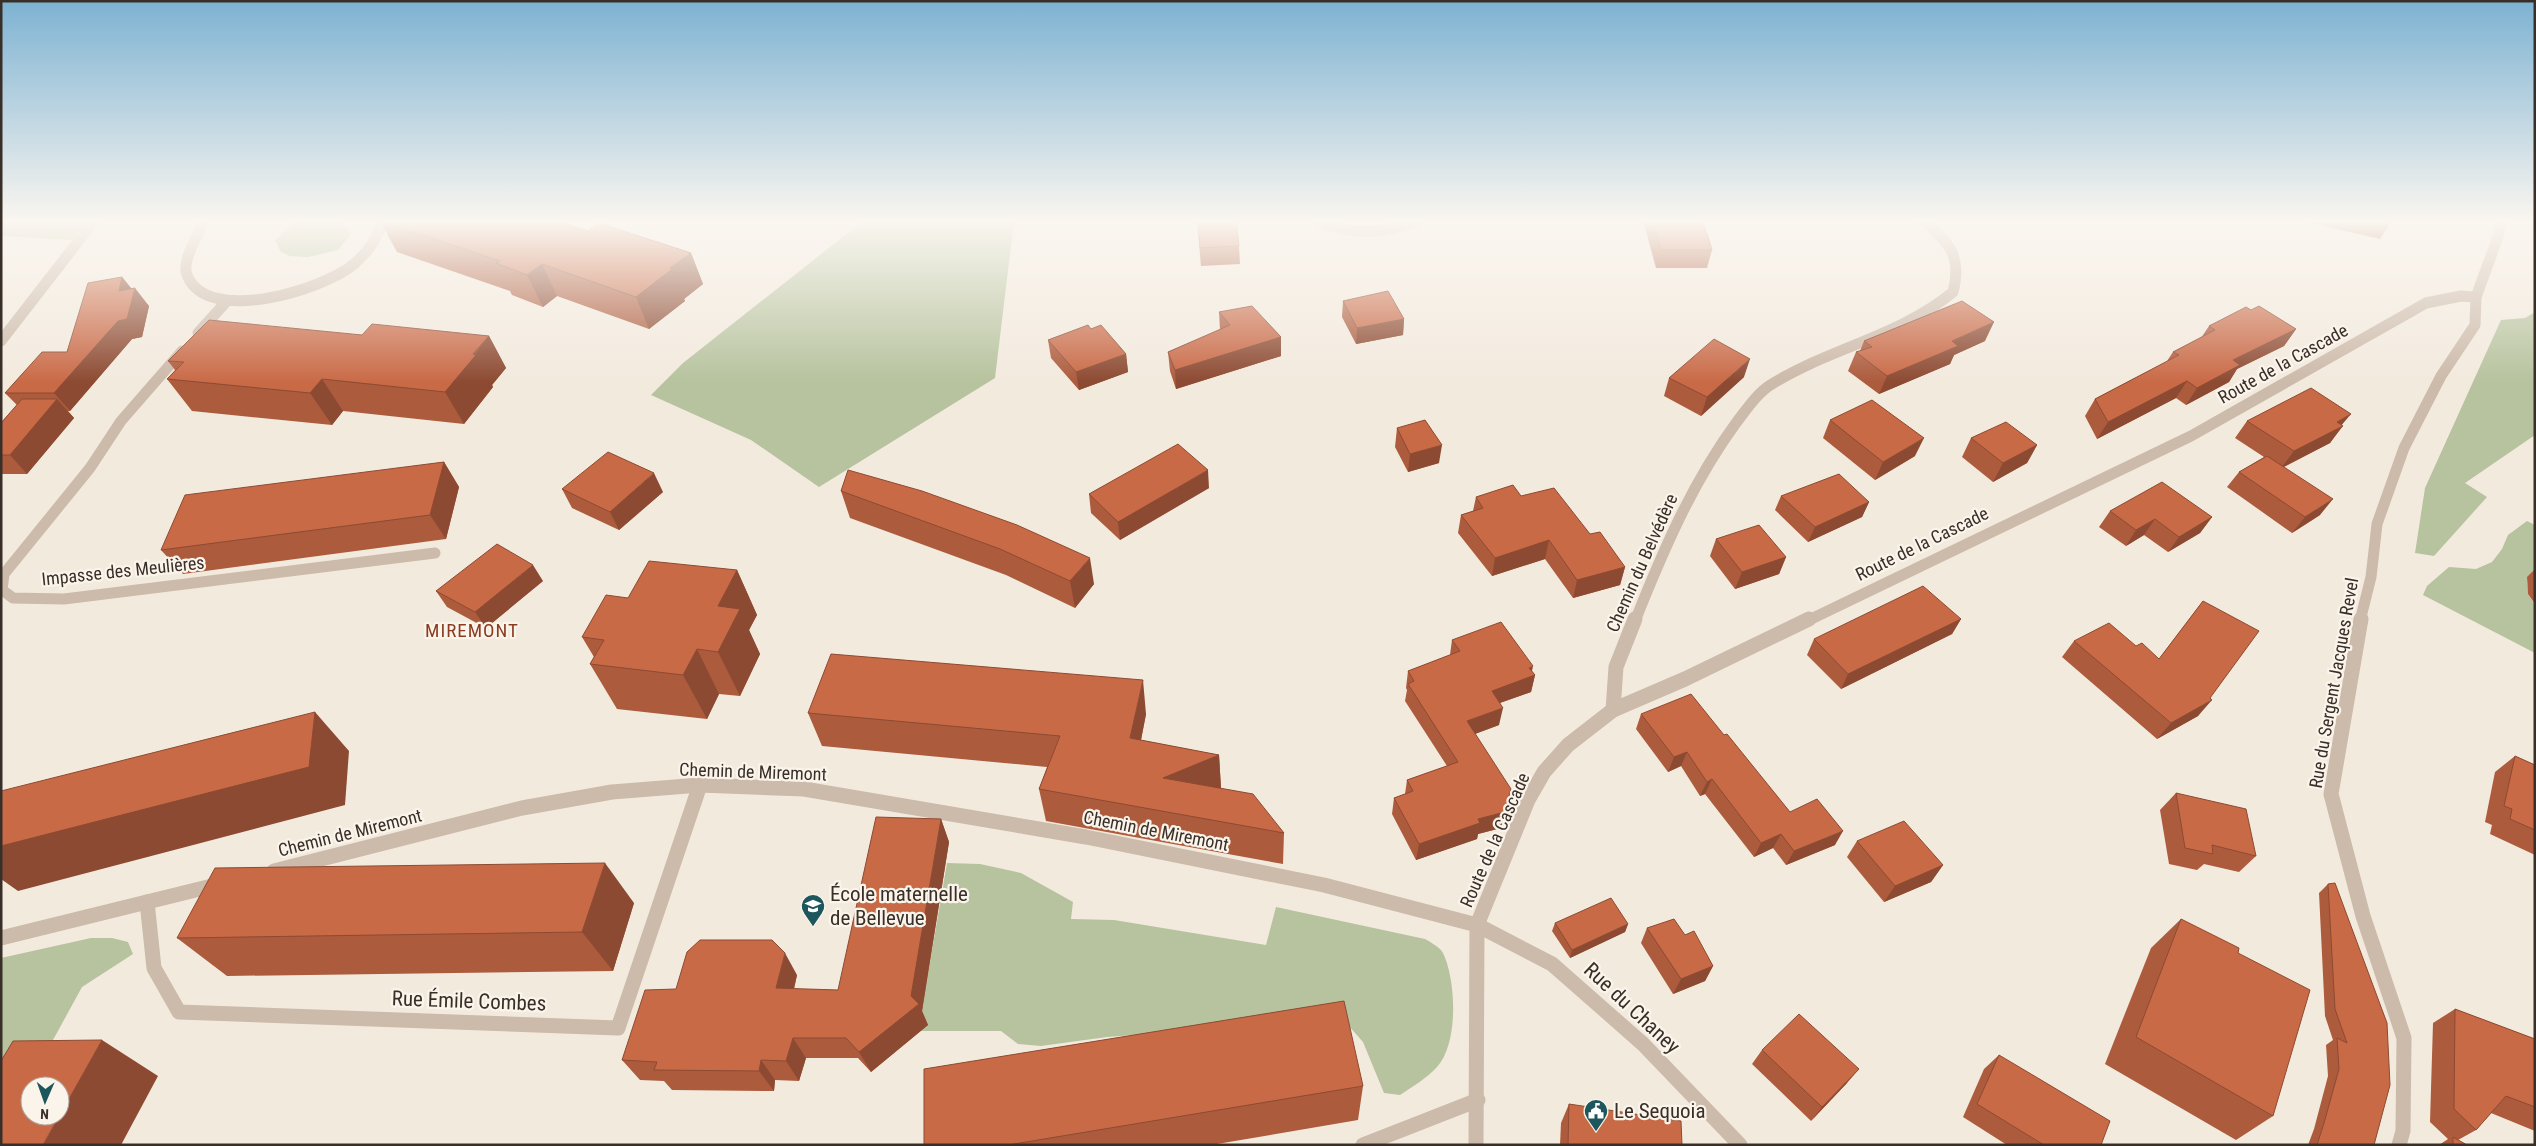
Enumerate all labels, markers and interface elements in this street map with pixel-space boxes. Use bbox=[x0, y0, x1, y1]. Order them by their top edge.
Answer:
street label: Route de la Cascade bbox=[2214, 319, 2351, 408]
street label: Chemin du Belvédère bbox=[1602, 490, 1681, 635]
street label: Route de la Cascade bbox=[1852, 502, 1992, 585]
street label: Impasse des Meulières bbox=[40, 552, 205, 589]
street label: Rue du Sergent Jacques Revel bbox=[2305, 576, 2362, 790]
district label: MIREMONT bbox=[425, 619, 519, 642]
street label: Chemin de Miremont bbox=[679, 758, 827, 785]
street label: Route de la Cascade bbox=[1455, 769, 1534, 910]
street label: Chemin de Miremont bbox=[276, 804, 424, 861]
street label: Chemin de Miremont bbox=[1082, 806, 1230, 855]
place label: École maternelle de Bellevue bbox=[830, 882, 968, 930]
school or university icon: École maternelle de Bellevue bbox=[800, 893, 826, 927]
street label: Rue du Chaney bbox=[1579, 958, 1685, 1059]
street label: Rue Émile Combes bbox=[391, 986, 547, 1016]
north arrow bbox=[20, 1076, 70, 1126]
public building icon: Le Sequoia bbox=[1583, 1098, 1609, 1132]
place label: Le Sequoia bbox=[1614, 1099, 1705, 1123]
text: N bbox=[40, 1106, 49, 1122]

